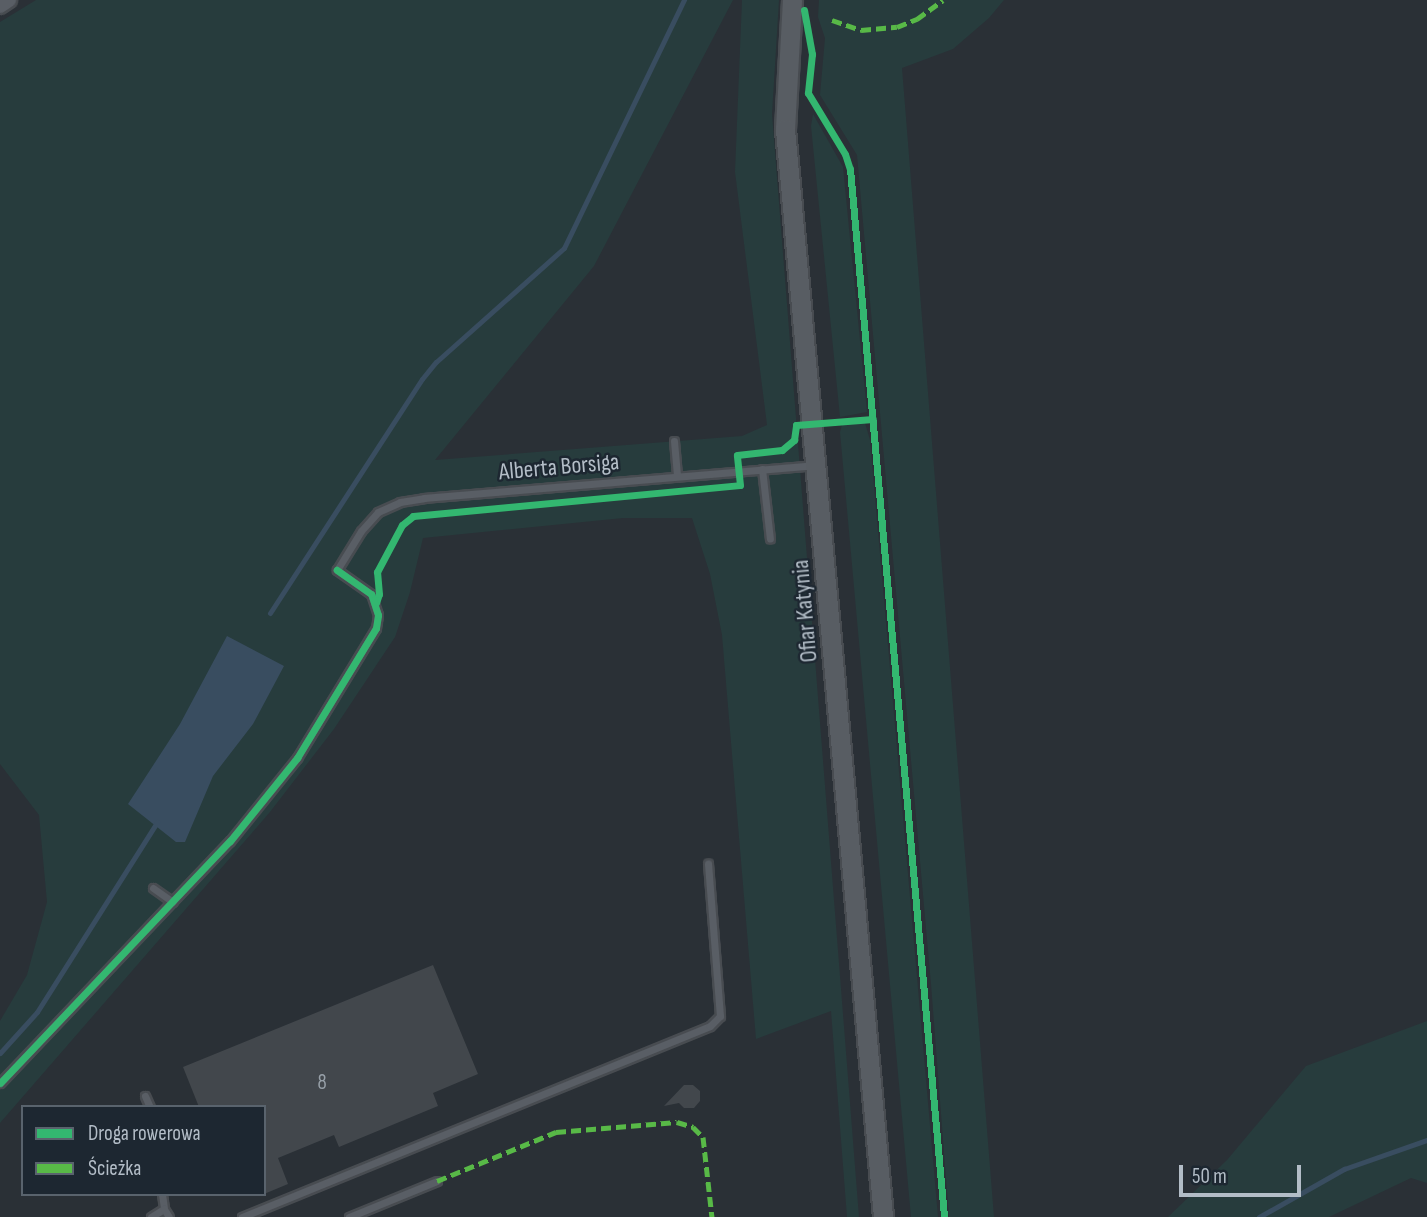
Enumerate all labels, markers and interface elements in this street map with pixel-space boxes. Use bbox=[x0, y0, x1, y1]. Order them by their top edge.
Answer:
street label: Alberta Borsiga bbox=[498, 447, 620, 487]
street label: Ofiar Katynia bbox=[786, 559, 824, 663]
house number: 8 bbox=[317, 1070, 327, 1096]
legend bbox=[21, 1105, 266, 1196]
text: Droga rowerowa bbox=[88, 1121, 201, 1146]
scale bar bbox=[1182, 1150, 1304, 1194]
text: Ścieżka bbox=[88, 1156, 141, 1181]
text: 50 m bbox=[1192, 1164, 1227, 1189]

